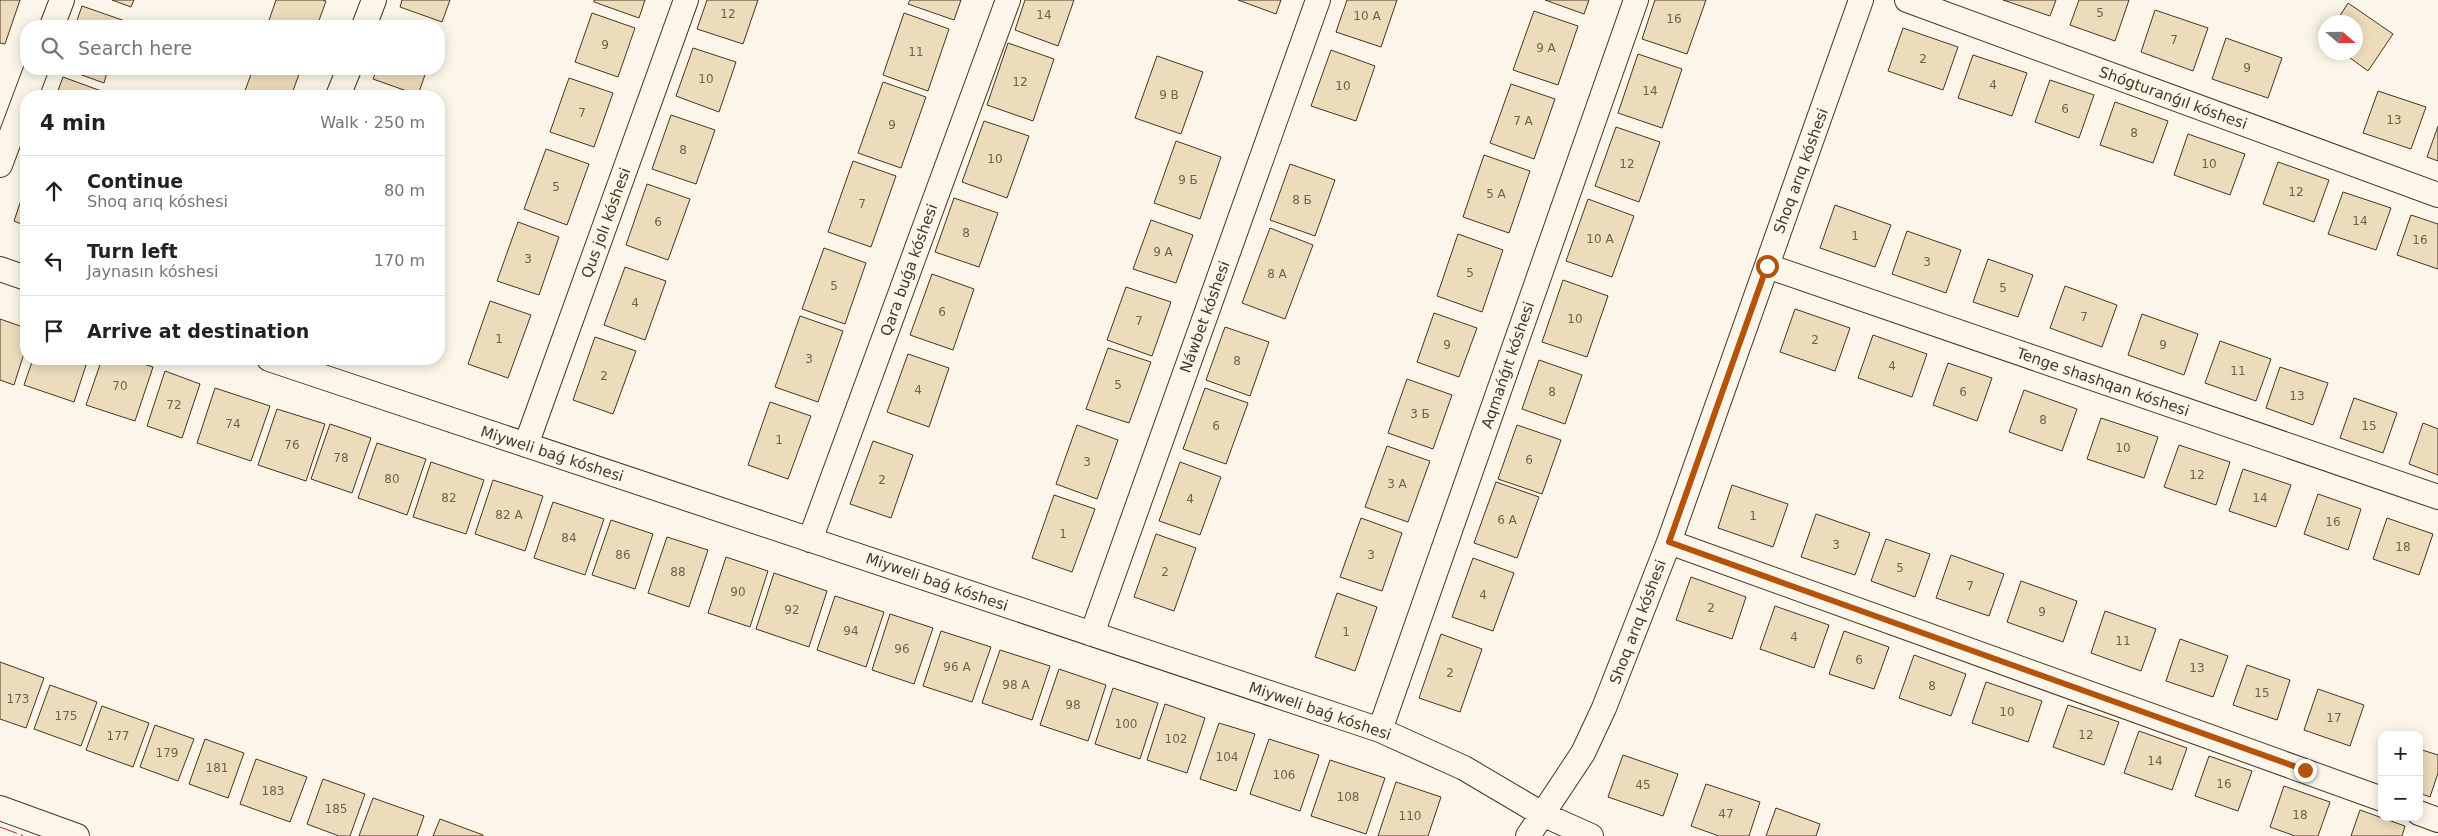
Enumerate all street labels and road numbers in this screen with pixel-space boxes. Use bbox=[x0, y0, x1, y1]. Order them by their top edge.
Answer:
street label: Shógturanǵıl kóshesi bbox=[2096, 63, 2250, 133]
street label: Shoq arıq kóshesi bbox=[1770, 106, 1832, 236]
street label: Qus jolı kóshesi bbox=[578, 165, 634, 281]
street label: Qara buǵa kóshesi bbox=[877, 201, 941, 339]
street label: Náwbet kóshesi bbox=[1176, 259, 1234, 375]
street label: Aqmańǵıt kóshesi bbox=[1478, 299, 1538, 431]
street label: Tenge shashqan kóshesi bbox=[2013, 344, 2192, 420]
street label: Miyweli baǵ kóshesi bbox=[478, 422, 626, 486]
street label: Miyweli baǵ kóshesi bbox=[863, 549, 1011, 615]
street label: Shoq arıq kóshesi bbox=[1606, 557, 1670, 687]
street label: Miyweli baǵ kóshesi bbox=[1246, 678, 1394, 744]

